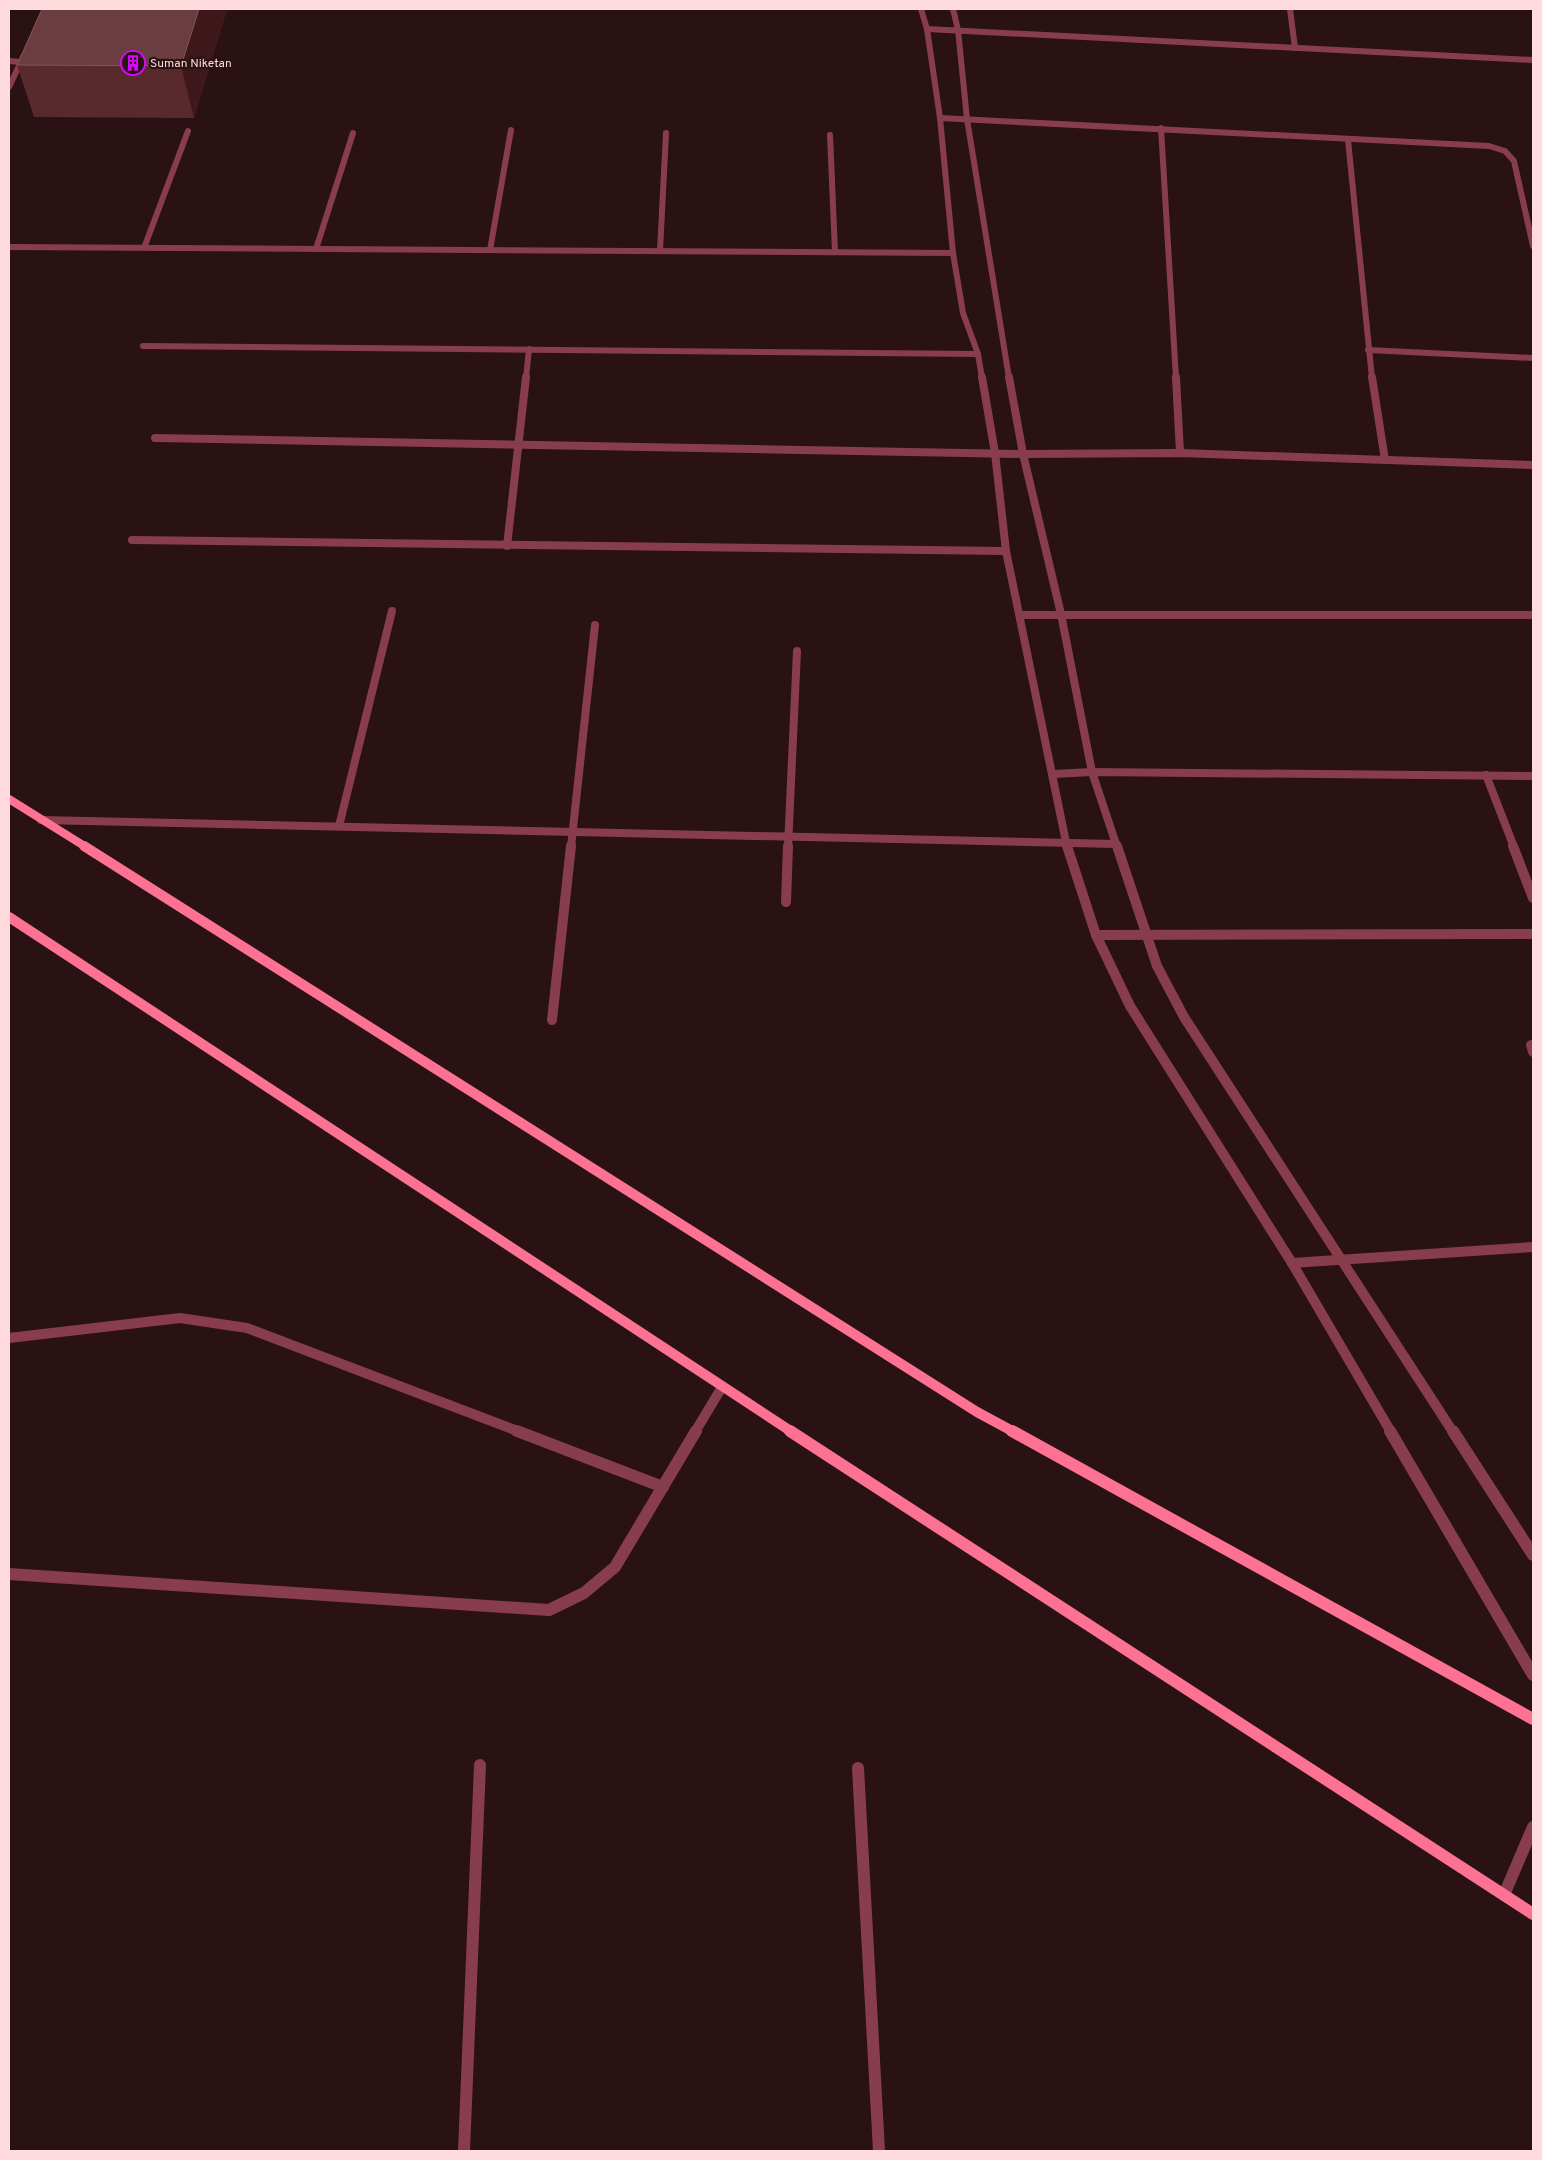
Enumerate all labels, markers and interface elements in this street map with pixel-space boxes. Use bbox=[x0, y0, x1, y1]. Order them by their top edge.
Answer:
building icon: Suman Niketan bbox=[120, 50, 146, 76]
place label: Suman Niketan bbox=[150, 56, 232, 72]

